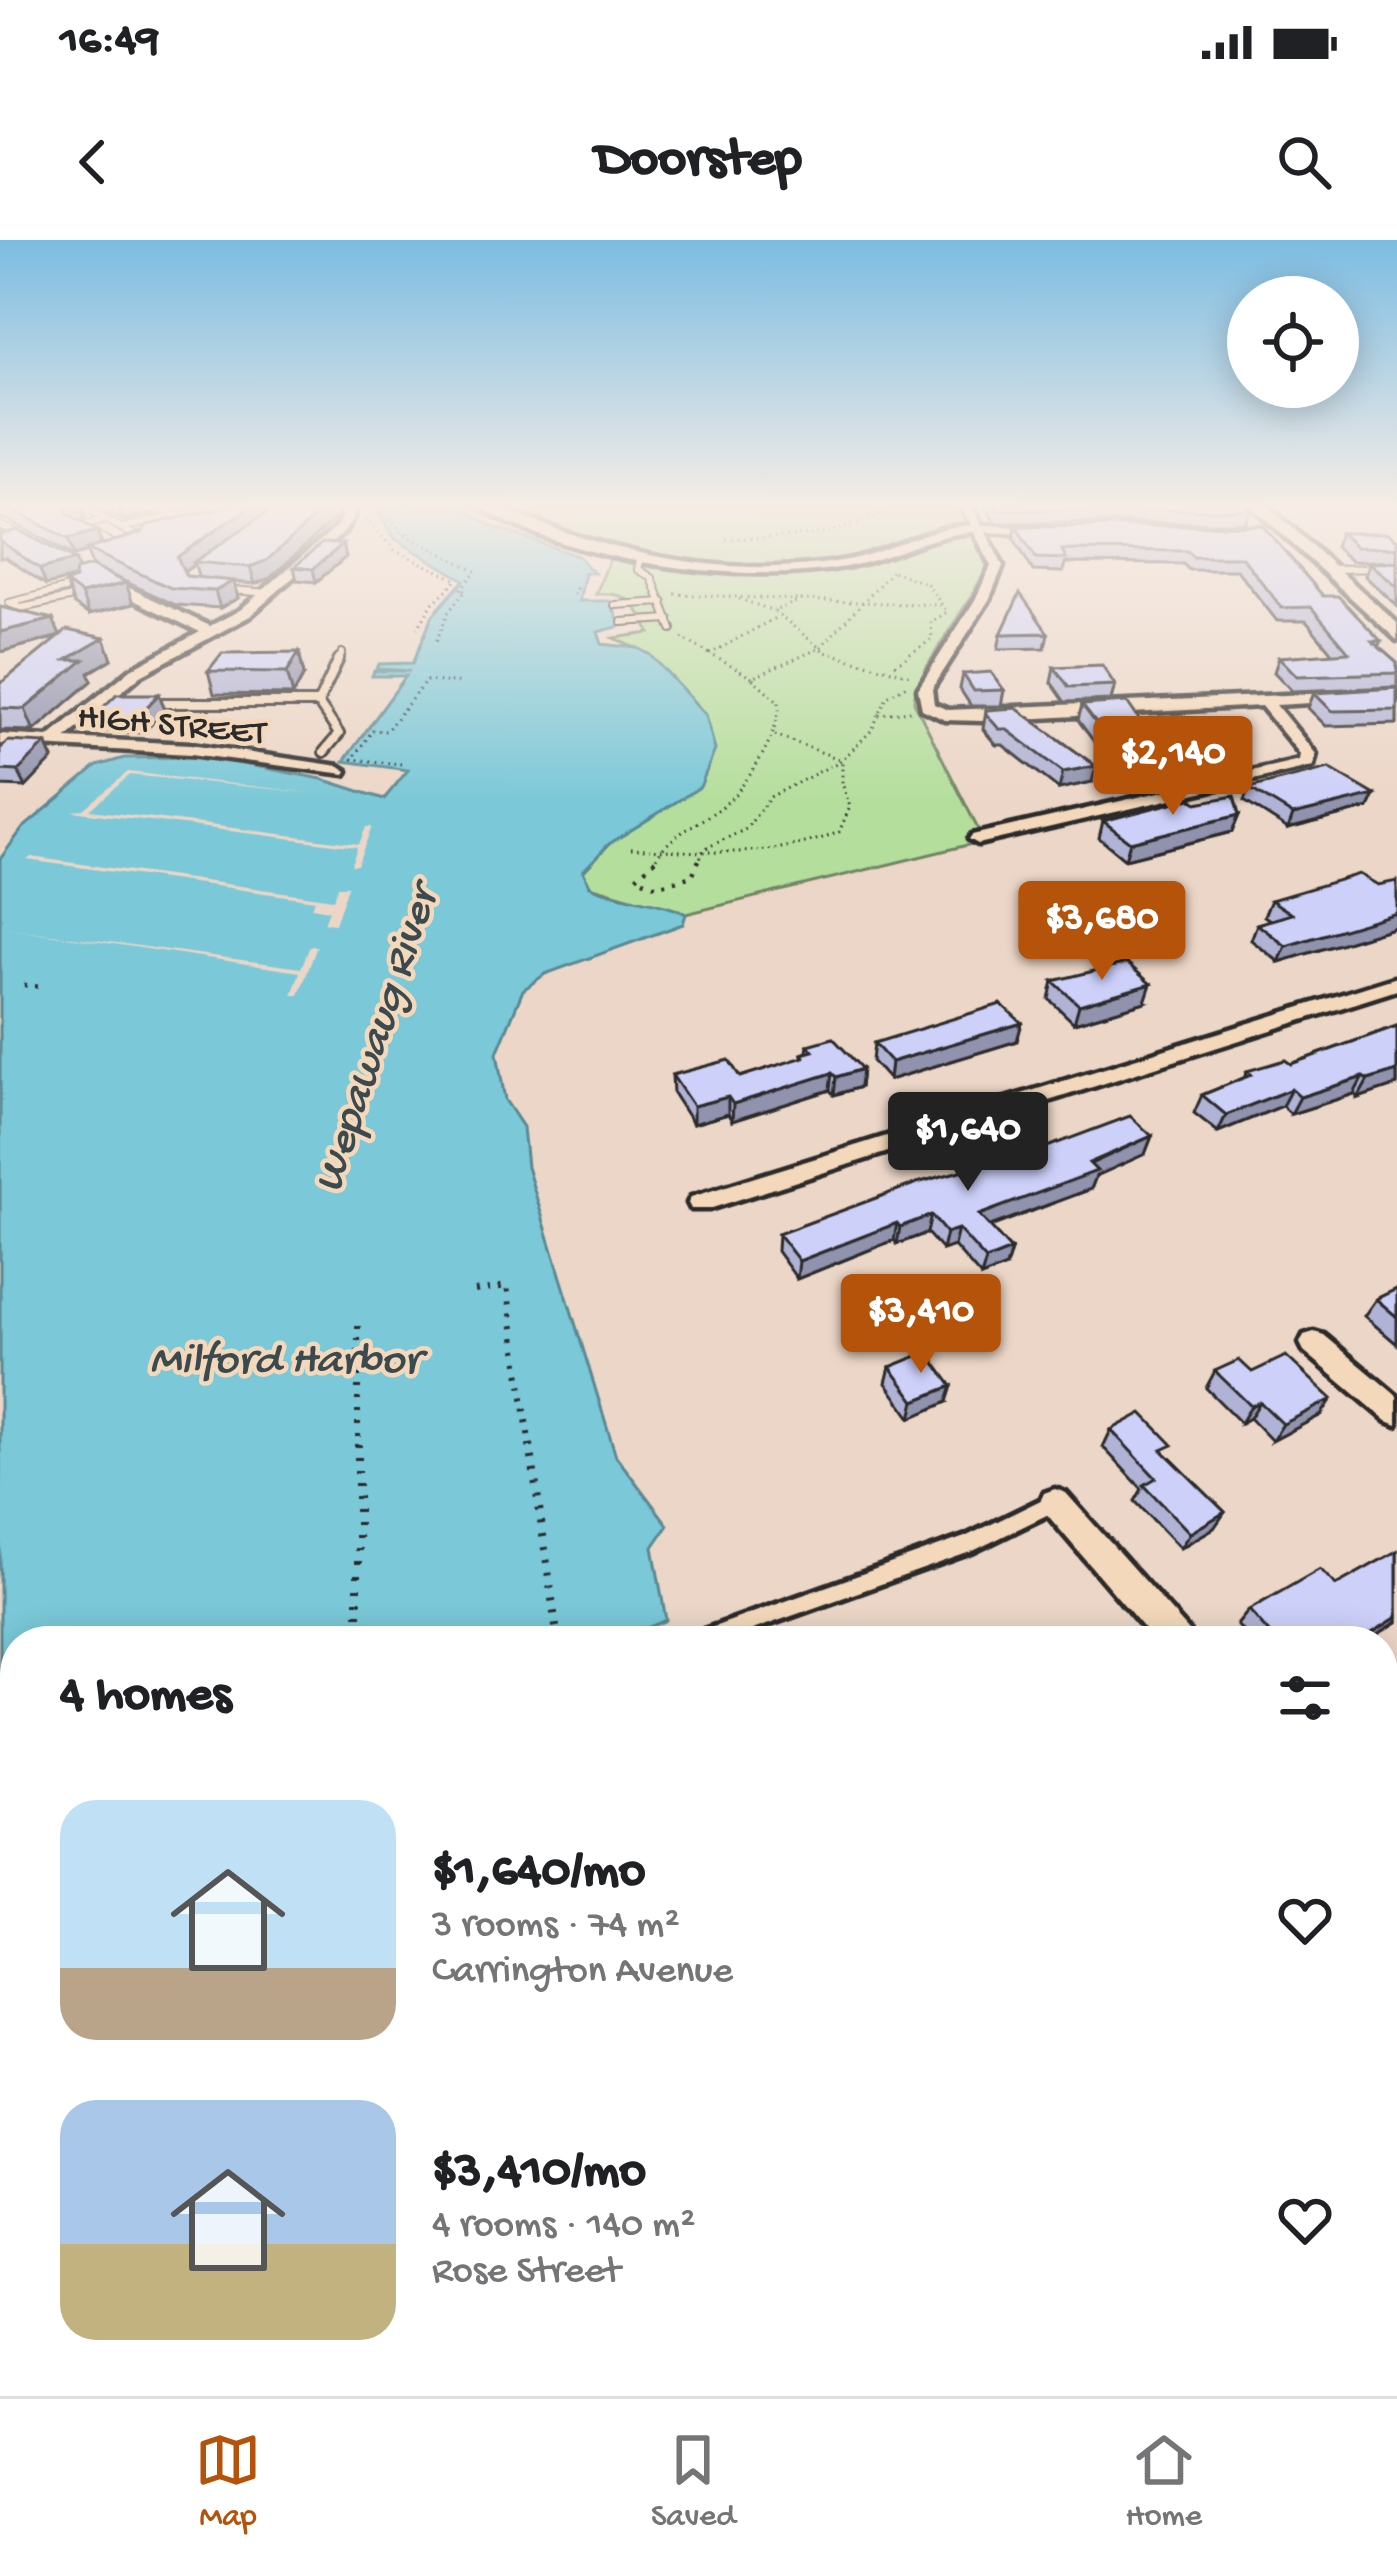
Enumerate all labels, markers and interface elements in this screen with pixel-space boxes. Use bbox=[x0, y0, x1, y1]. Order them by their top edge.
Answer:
text: 16:49 bbox=[60, 16, 159, 69]
icon: back bbox=[60, 129, 126, 195]
icon: search bbox=[1271, 129, 1337, 195]
text: Doorstep bbox=[595, 130, 802, 194]
map controls bbox=[1227, 276, 1359, 408]
button: locate bbox=[1227, 276, 1359, 408]
street label: HIGH STREET bbox=[75, 698, 270, 757]
pin: $2,140 bbox=[1075, 716, 1271, 818]
text: $2,140 bbox=[1120, 732, 1226, 778]
water label: Wepawaug River bbox=[304, 873, 455, 1200]
pin: $3,680 bbox=[1004, 881, 1200, 983]
text: $3,680 bbox=[1045, 897, 1159, 943]
pin: $1,640 bbox=[870, 1092, 1066, 1194]
text: $1,640 bbox=[915, 1108, 1021, 1154]
pin: $3,410 bbox=[823, 1274, 1019, 1376]
text: $3,410 bbox=[868, 1290, 974, 1336]
water label: Milford Harbor bbox=[150, 1336, 428, 1389]
icon: filters bbox=[1272, 1665, 1338, 1731]
text: 4 homes bbox=[60, 1668, 231, 1728]
text: $1,640/mo bbox=[432, 1844, 645, 1904]
icon: home bbox=[156, 1848, 300, 1992]
icon: heart bbox=[1272, 1887, 1338, 1953]
text: 3 rooms · 74 m² bbox=[432, 1904, 680, 1950]
text: Carrington Avenue bbox=[432, 1950, 733, 1996]
text: $3,410/mo bbox=[432, 2144, 646, 2204]
icon: home bbox=[156, 2148, 300, 2292]
icon: heart bbox=[1272, 2187, 1338, 2253]
text: 4 rooms · 140 m² bbox=[432, 2204, 695, 2250]
text: Rose Street bbox=[432, 2250, 620, 2296]
tab: Map bbox=[195, 2427, 261, 2537]
tab: Saved bbox=[651, 2427, 736, 2537]
tab: Home bbox=[1126, 2427, 1202, 2537]

